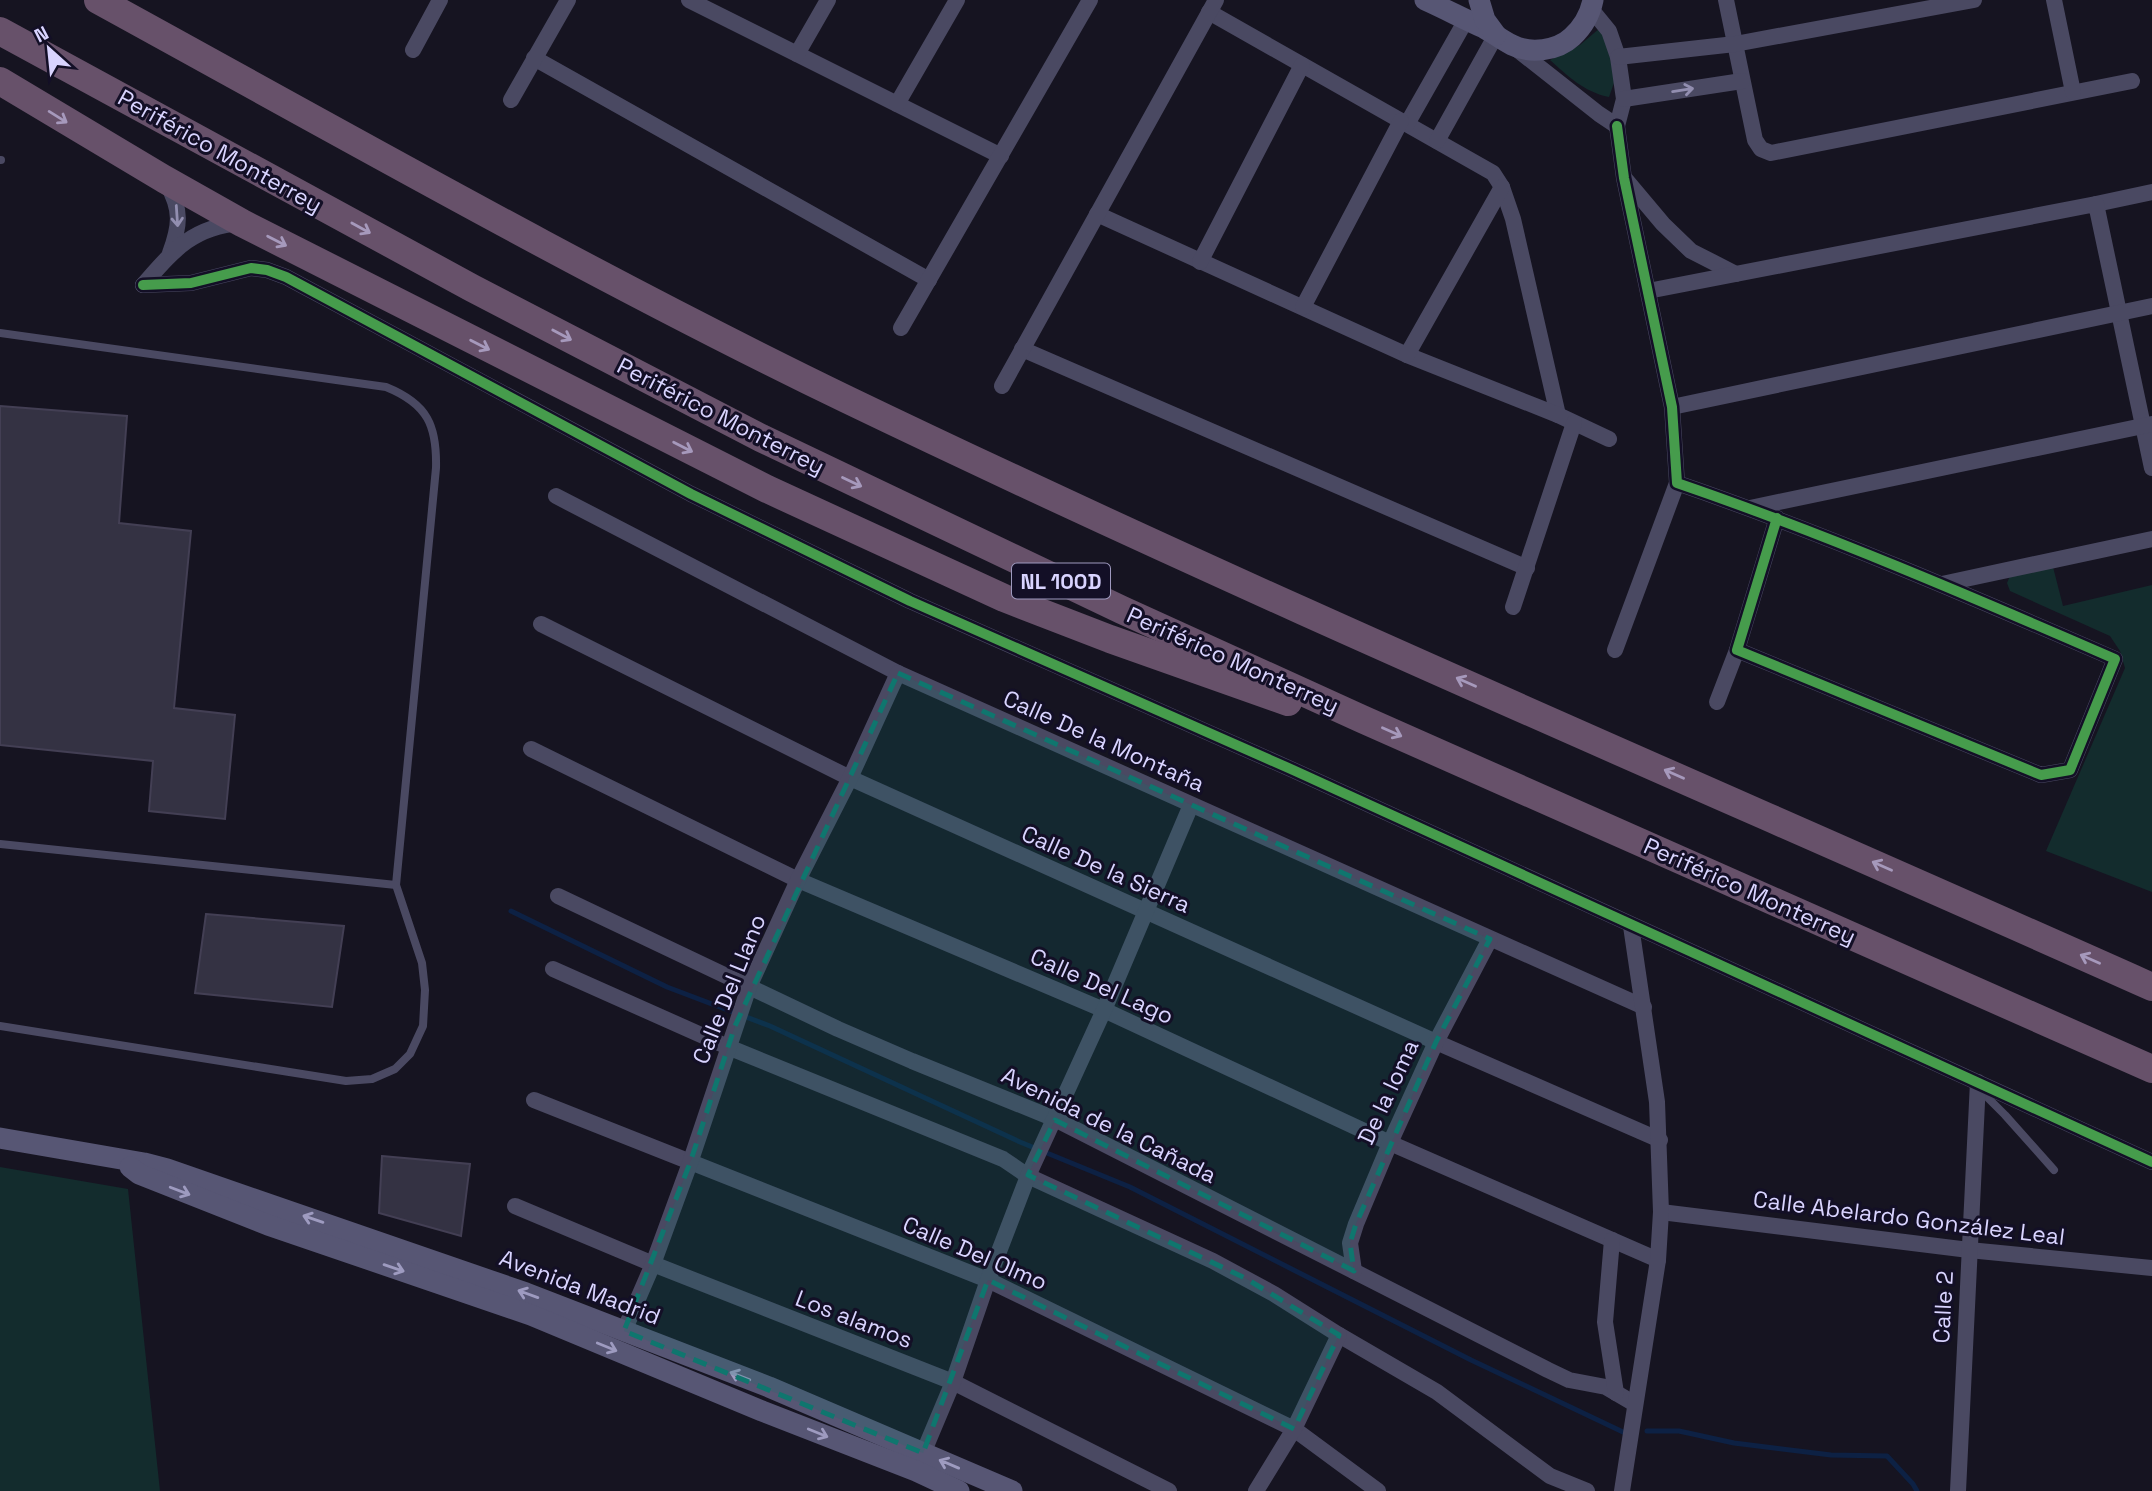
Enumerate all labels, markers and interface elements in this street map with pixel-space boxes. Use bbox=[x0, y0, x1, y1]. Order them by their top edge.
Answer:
north arrow bbox=[14, 14, 84, 84]
text: N bbox=[30, 20, 53, 48]
street label: Periférico Monterrey bbox=[113, 82, 327, 220]
one-way arrow bbox=[1671, 83, 1694, 96]
one-way arrow bbox=[48, 110, 68, 124]
one-way arrow bbox=[171, 204, 184, 227]
one-way arrow bbox=[350, 221, 371, 235]
one-way arrow bbox=[266, 235, 287, 248]
one-way arrow bbox=[551, 328, 572, 342]
one-way arrow bbox=[469, 338, 490, 352]
street label: Periférico Monterrey bbox=[612, 351, 830, 481]
one-way arrow bbox=[672, 441, 693, 454]
one-way arrow bbox=[841, 475, 862, 489]
road number: NL 100D bbox=[1012, 564, 1110, 598]
street label: Periférico Monterrey bbox=[1122, 600, 1344, 720]
one-way arrow bbox=[1456, 675, 1477, 688]
street label: Calle De la Montaña bbox=[999, 683, 1209, 799]
one-way arrow bbox=[1381, 726, 1402, 739]
one-way arrow bbox=[1664, 767, 1685, 780]
street label: Calle De la Sierra bbox=[1017, 818, 1195, 920]
street label: Periférico Monterrey bbox=[1639, 831, 1861, 951]
one-way arrow bbox=[1872, 859, 1893, 872]
street label: Calle Del Llano bbox=[685, 910, 773, 1068]
street label: Calle Del Lago bbox=[1026, 941, 1178, 1031]
one-way arrow bbox=[2079, 952, 2101, 965]
street label: De la loma bbox=[1351, 1035, 1425, 1149]
street label: Avenida de la Cañada bbox=[997, 1060, 1221, 1190]
street label: Calle Abelardo González Leal bbox=[1751, 1184, 2067, 1252]
one-way arrow bbox=[169, 1185, 191, 1198]
street label: Calle Del Olmo bbox=[898, 1209, 1052, 1297]
one-way arrow bbox=[302, 1212, 324, 1224]
street label: Avenida Madrid bbox=[495, 1243, 665, 1331]
one-way arrow bbox=[383, 1262, 405, 1275]
street label: Calle 2 bbox=[1926, 1270, 1960, 1344]
street label: Los alamos bbox=[791, 1283, 917, 1355]
one-way arrow bbox=[517, 1286, 539, 1299]
one-way arrow bbox=[596, 1341, 618, 1354]
one-way arrow bbox=[729, 1369, 751, 1381]
one-way arrow bbox=[807, 1427, 828, 1440]
one-way arrow bbox=[939, 1457, 961, 1470]

